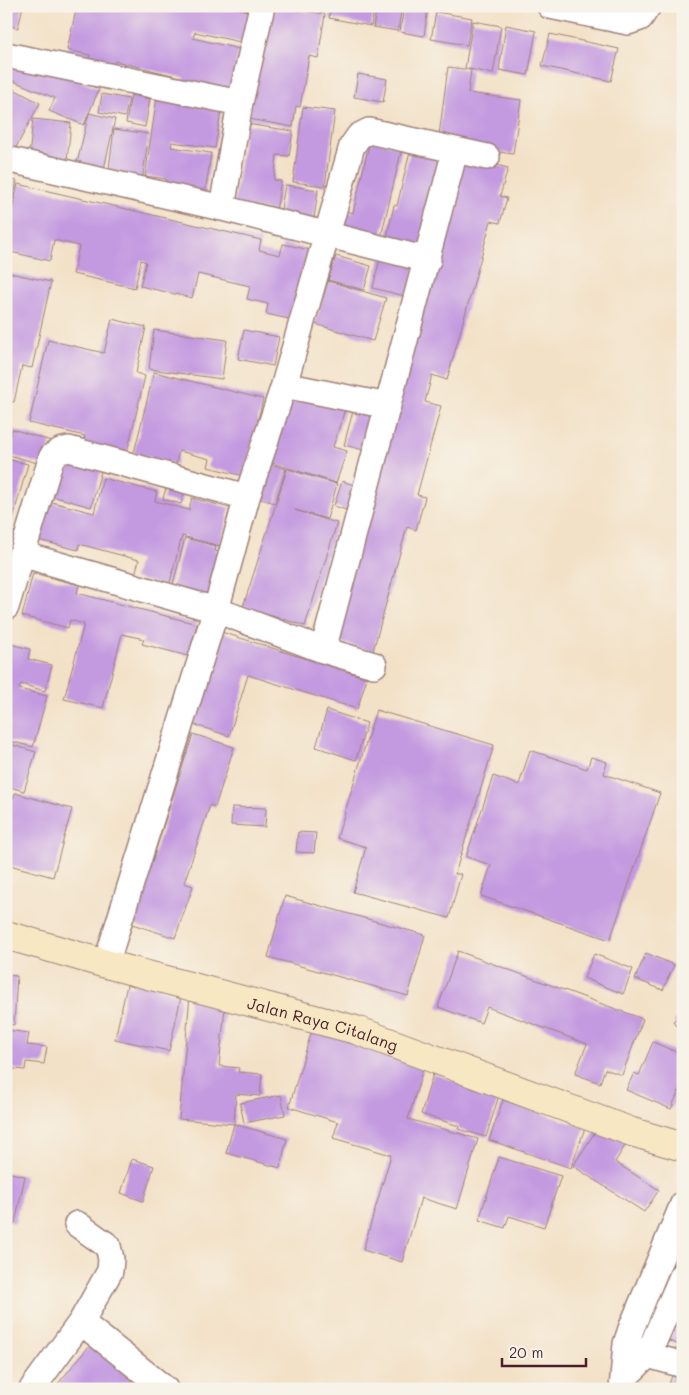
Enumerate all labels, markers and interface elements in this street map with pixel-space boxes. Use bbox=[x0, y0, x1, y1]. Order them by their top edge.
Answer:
street label: Jalan Raya Citalang bbox=[245, 991, 401, 1055]
scale bar bbox=[502, 1335, 585, 1367]
text: 20 m bbox=[509, 1342, 543, 1362]

